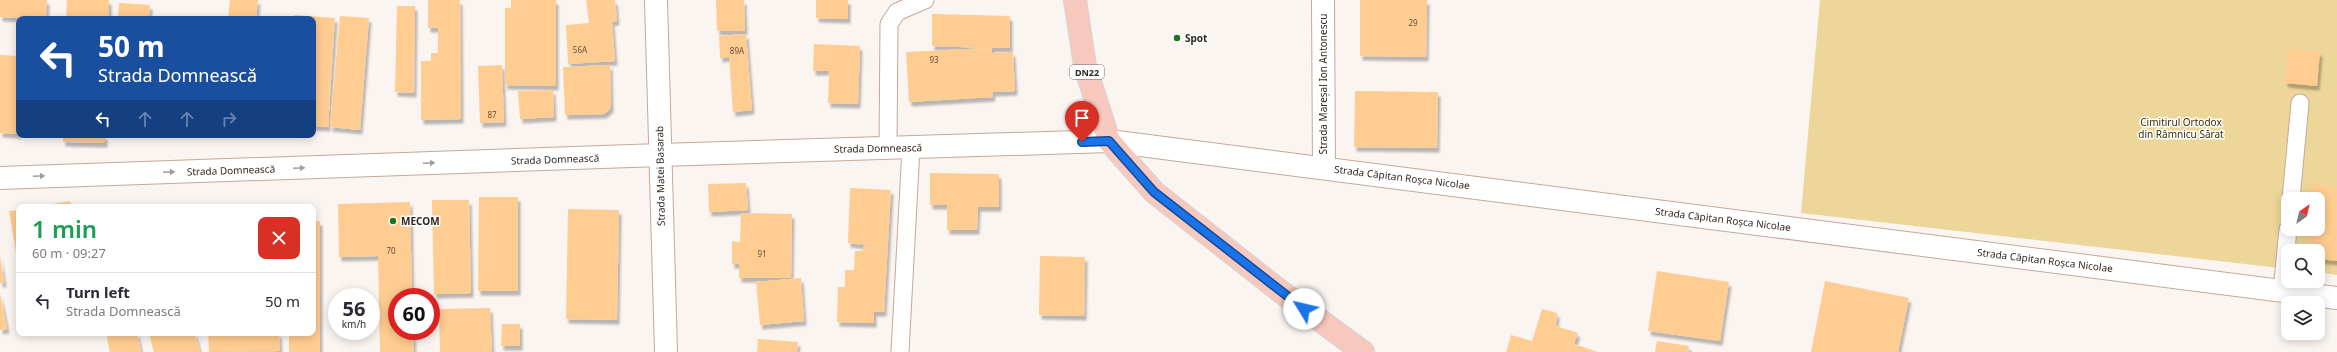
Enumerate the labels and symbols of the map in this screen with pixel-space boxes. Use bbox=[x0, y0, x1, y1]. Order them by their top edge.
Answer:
street label: Strada Mareșal Ion Antonescu bbox=[1316, 14, 1330, 154]
house number: 29 bbox=[1408, 17, 1418, 28]
place label: Spot bbox=[1185, 31, 1208, 45]
marker: Spot bbox=[1172, 33, 1182, 43]
house number: 56A bbox=[573, 44, 588, 55]
house number: 89A bbox=[730, 45, 745, 56]
house number: 93 bbox=[929, 54, 939, 65]
road number: DN22 bbox=[1070, 65, 1104, 79]
pin bbox=[1065, 101, 1099, 142]
house number: 87 bbox=[487, 109, 497, 120]
park label: Cimitirul Ortodox din Râmnicu Sărat bbox=[2138, 115, 2224, 141]
street label: Strada Matei Basarab bbox=[652, 126, 668, 226]
street label: Strada Domnească bbox=[834, 140, 922, 156]
street label: Strada Domnească bbox=[511, 150, 599, 168]
one-way arrow bbox=[423, 160, 436, 166]
street label: Strada Domnească bbox=[187, 161, 275, 179]
street label: Strada Căpitan Roșca Nicolae bbox=[1333, 162, 1471, 192]
one-way arrow bbox=[293, 164, 305, 171]
one-way arrow bbox=[163, 169, 176, 175]
one-way arrow bbox=[33, 173, 45, 180]
north arrow bbox=[2281, 192, 2325, 236]
street label: Strada Căpitan Roșca Nicolae bbox=[1654, 204, 1792, 234]
place label: MECOM bbox=[401, 214, 440, 228]
marker: MECOM bbox=[388, 216, 398, 226]
house number: 70 bbox=[386, 245, 396, 256]
street label: Strada Căpitan Roșca Nicolae bbox=[1976, 245, 2114, 275]
house number: 91 bbox=[757, 248, 767, 259]
speed limit sign: 60 bbox=[388, 288, 440, 340]
position arrow bbox=[1283, 288, 1325, 330]

